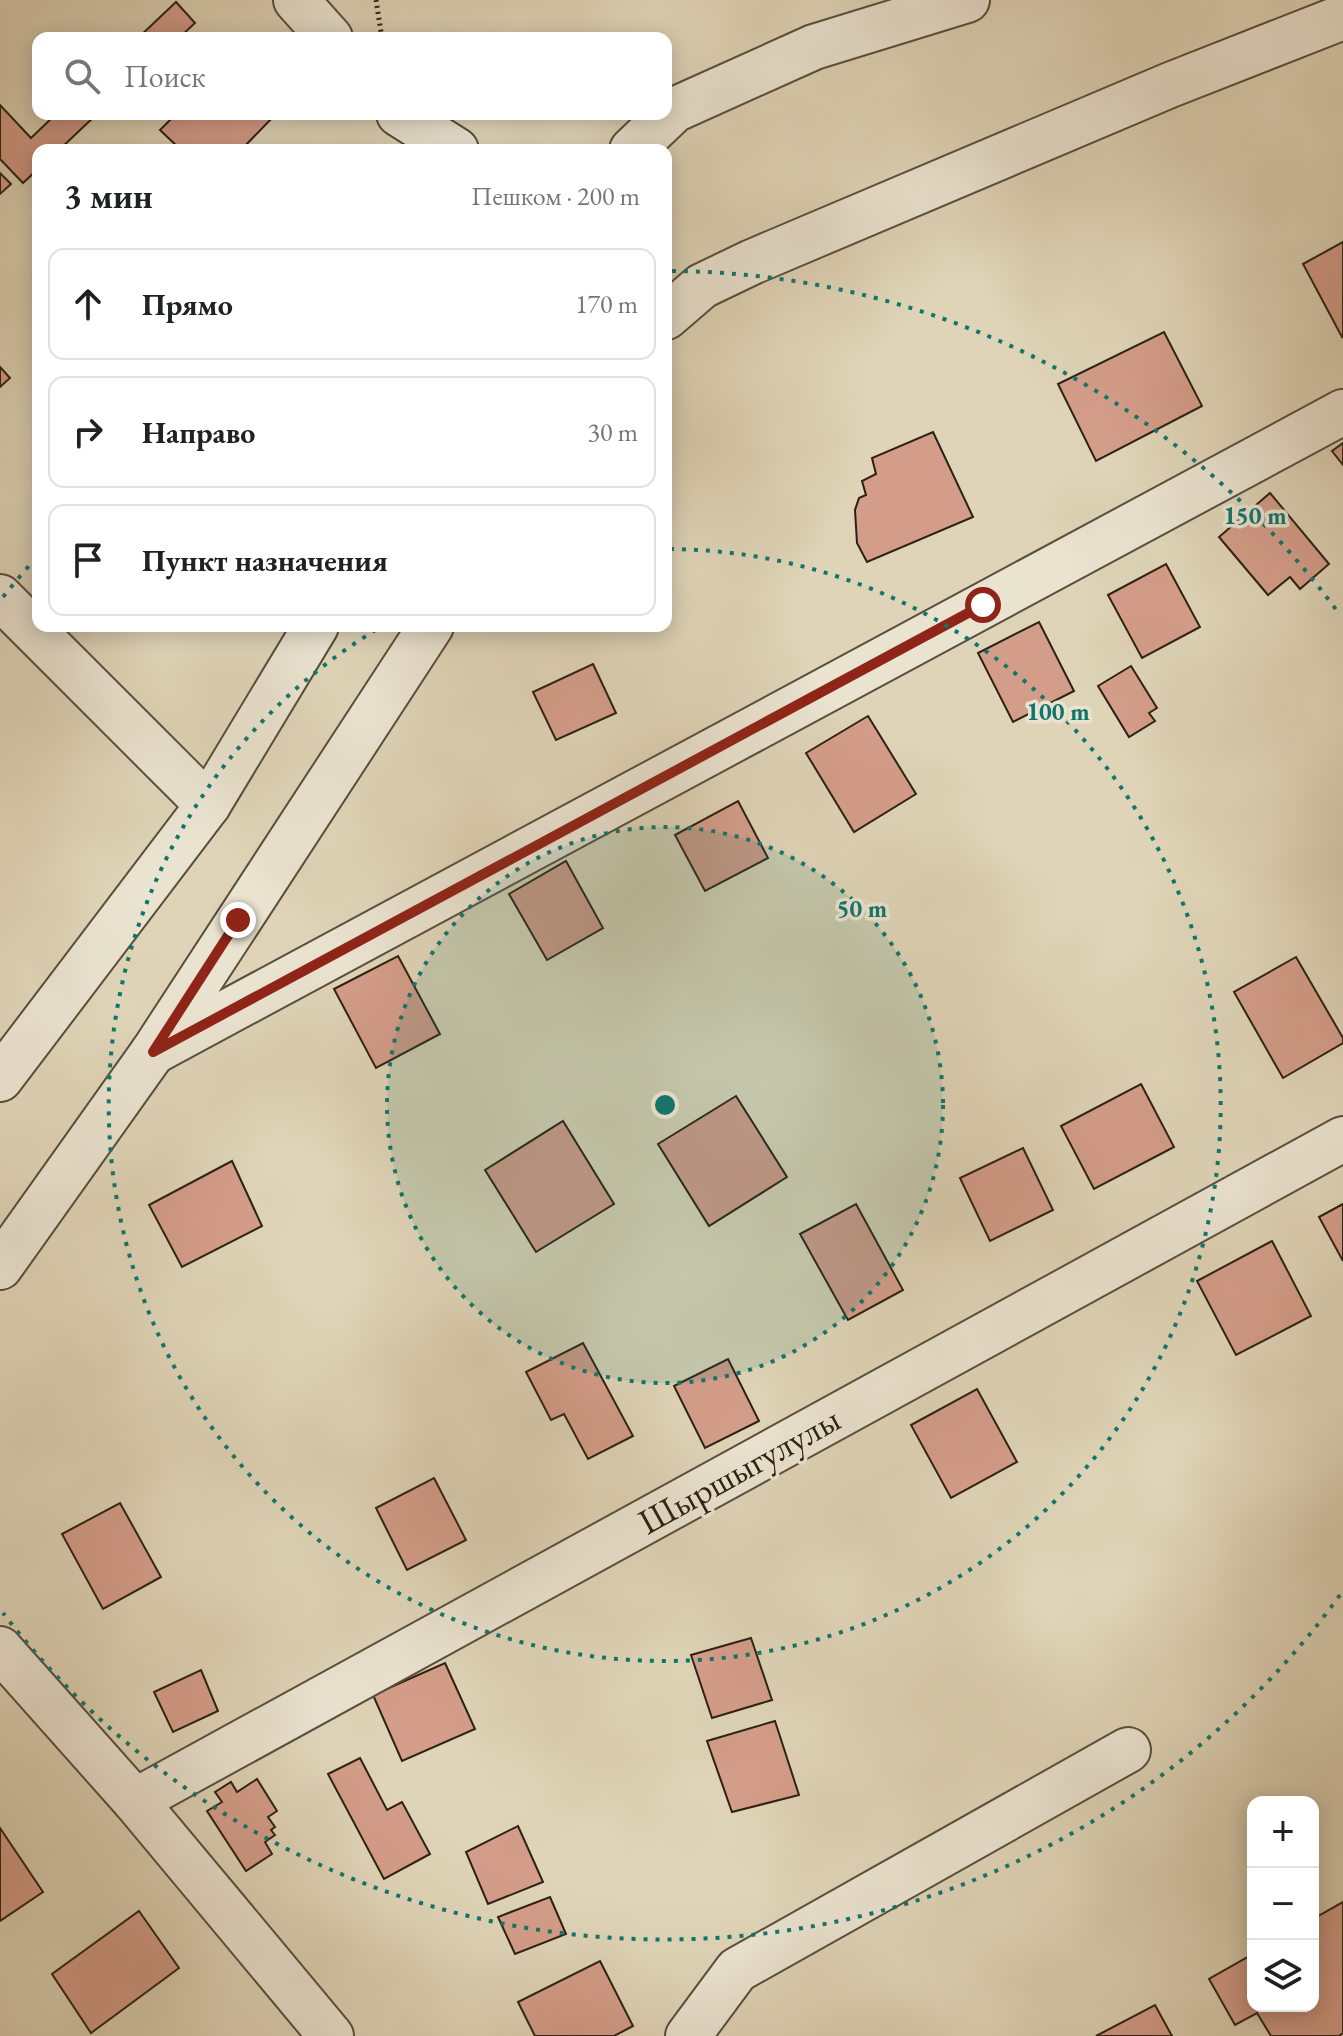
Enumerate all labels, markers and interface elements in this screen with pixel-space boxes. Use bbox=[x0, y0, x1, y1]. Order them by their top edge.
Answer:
search box bbox=[32, 32, 672, 120]
icon: search bbox=[60, 54, 104, 98]
text: Поиск bbox=[124, 57, 206, 96]
text: 3 мин bbox=[64, 174, 153, 218]
text: Пешком · 200 m bbox=[471, 179, 640, 213]
icon: ahead bbox=[66, 282, 110, 326]
text: Прямо bbox=[142, 285, 233, 324]
text: 170 m bbox=[575, 287, 638, 321]
icon: right bbox=[66, 410, 110, 454]
text: Направо bbox=[142, 413, 255, 452]
text: 30 m bbox=[588, 415, 638, 449]
text: 150 m bbox=[1223, 500, 1287, 531]
icon: arrive bbox=[66, 538, 110, 582]
text: Пункт назначения bbox=[142, 541, 388, 580]
route start bbox=[965, 587, 1001, 623]
text: 100 m bbox=[1026, 696, 1090, 727]
text: 50 m bbox=[837, 893, 887, 924]
route end bbox=[220, 902, 256, 938]
centre of rings bbox=[651, 1091, 679, 1119]
street label: Шыршыгулулы bbox=[630, 1395, 848, 1545]
map controls bbox=[1247, 1796, 1319, 2012]
button: + bbox=[1247, 1796, 1319, 1868]
button: − bbox=[1247, 1868, 1319, 1940]
button: layers bbox=[1247, 1940, 1319, 2012]

